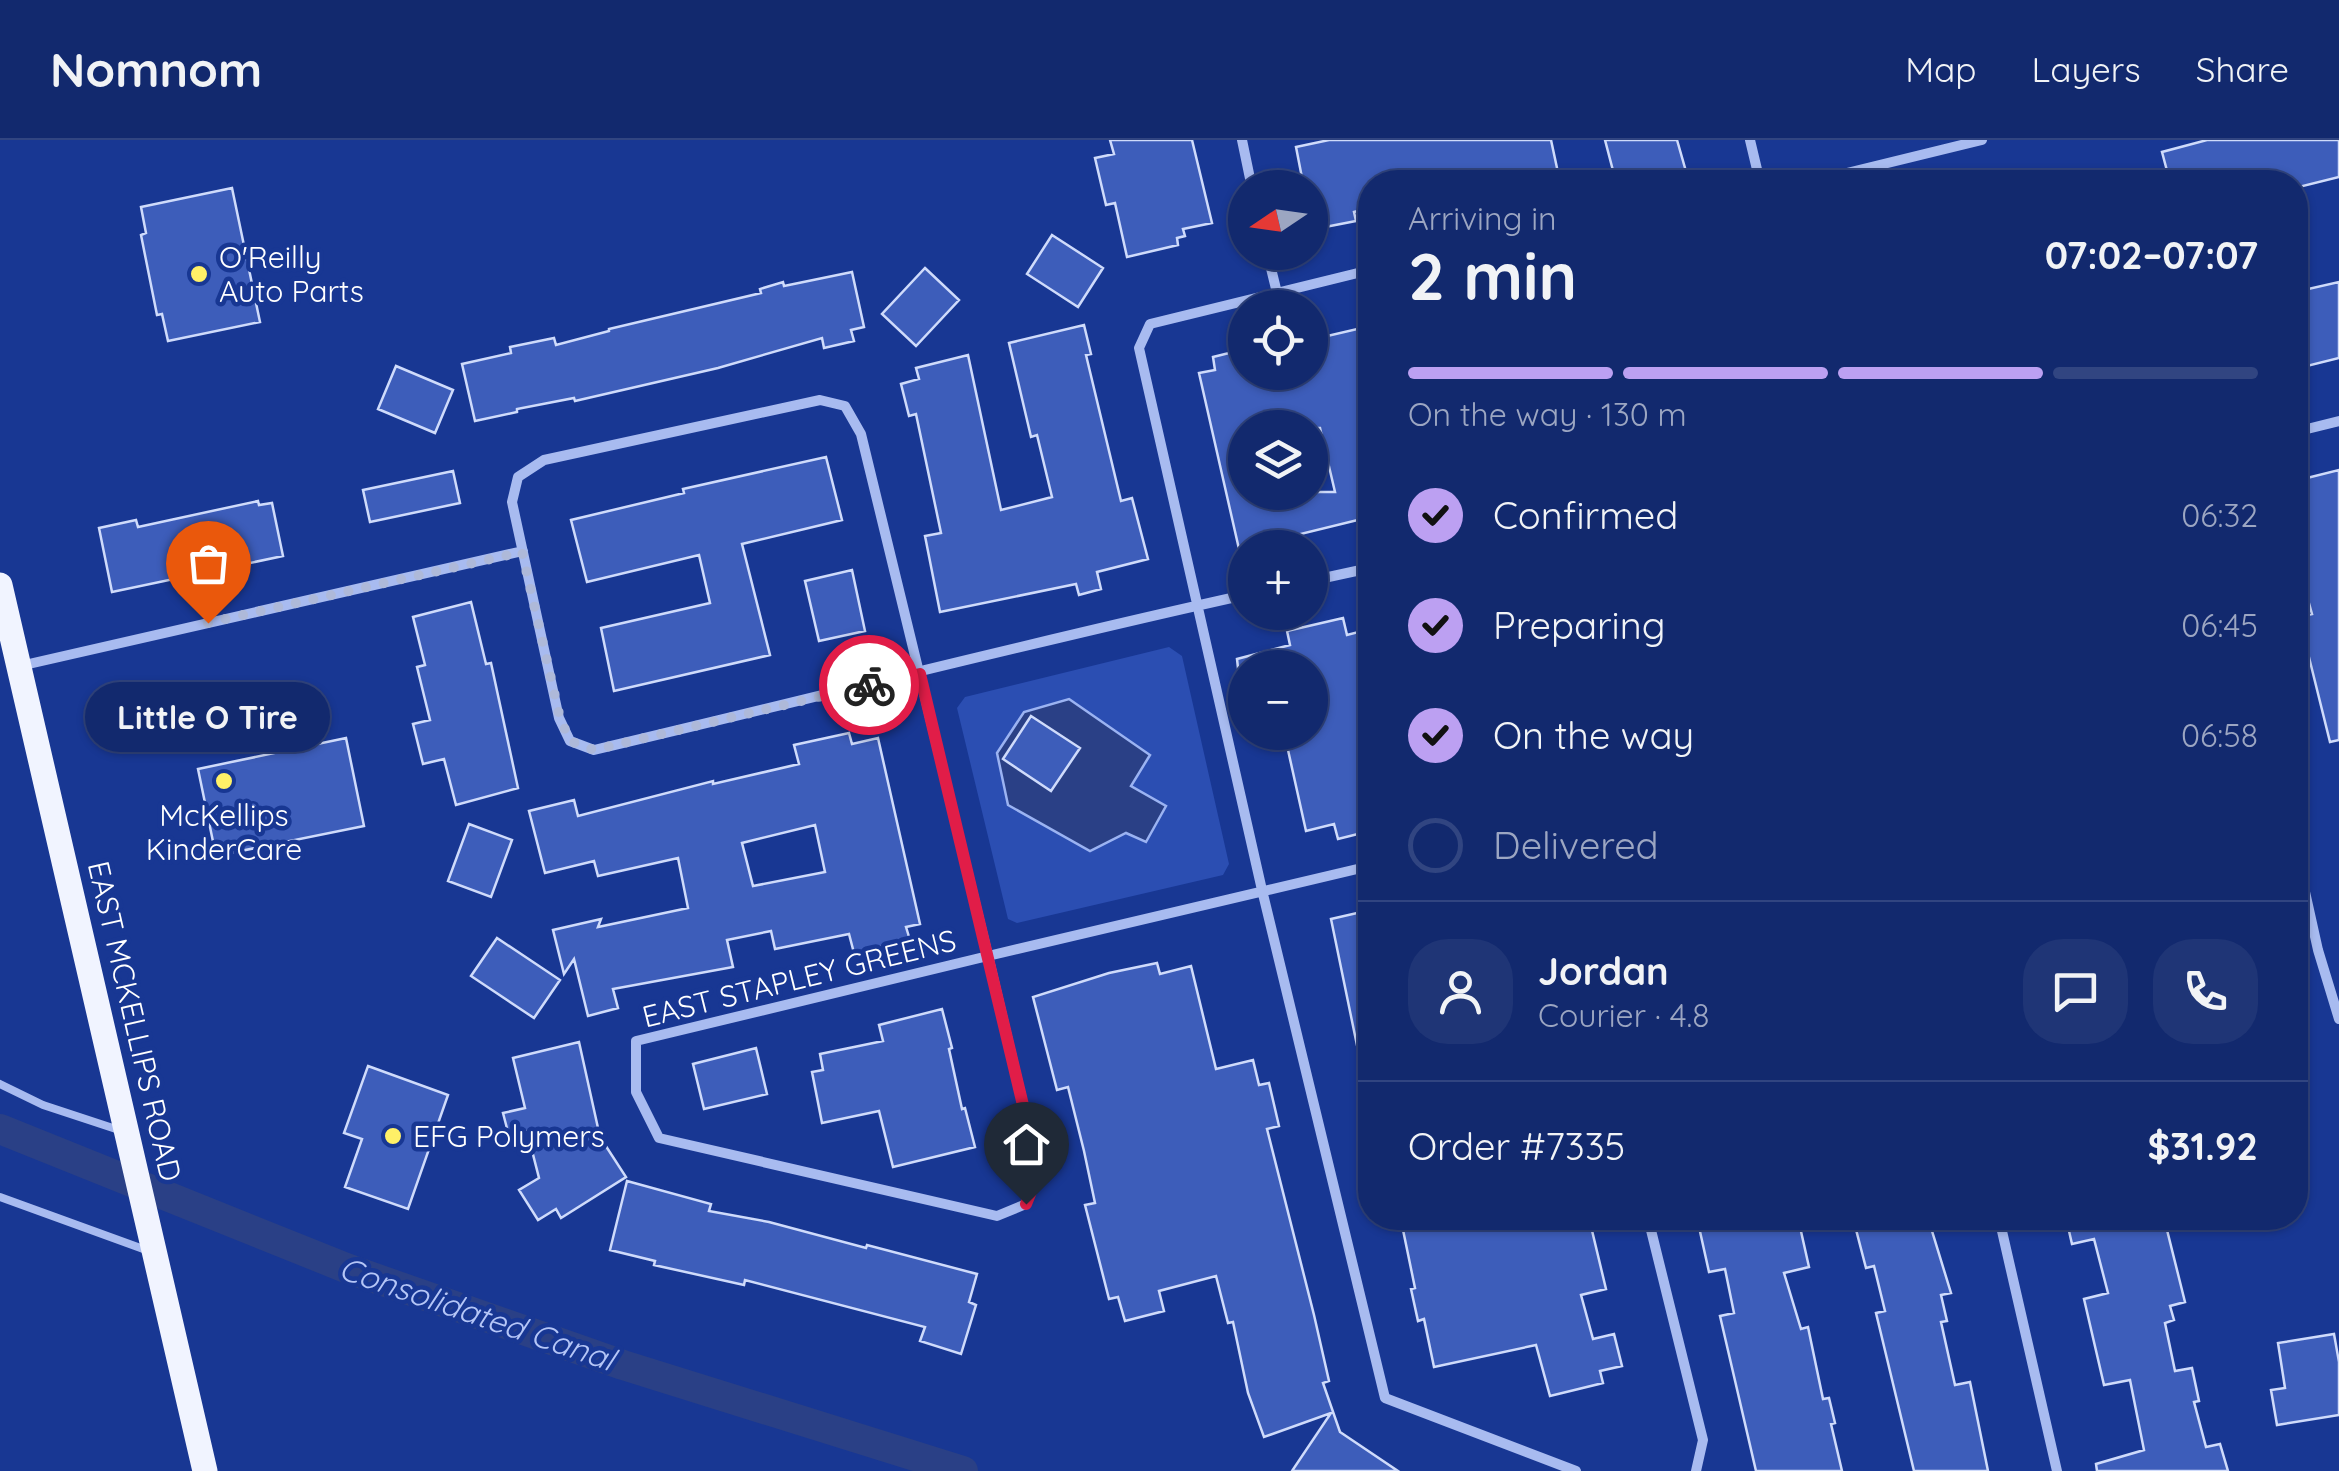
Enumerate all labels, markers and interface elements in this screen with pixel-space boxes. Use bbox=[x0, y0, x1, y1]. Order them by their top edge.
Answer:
text: Nomnom bbox=[50, 39, 262, 99]
text: Map bbox=[1905, 47, 1977, 91]
text: Layers bbox=[2032, 47, 2141, 91]
text: Share bbox=[2196, 47, 2289, 91]
north arrow bbox=[1228, 170, 1328, 270]
map controls bbox=[1228, 170, 1328, 750]
text: Arriving in bbox=[1408, 198, 1557, 238]
text: 07:02–07:07 bbox=[2045, 231, 2258, 279]
text: 2 min bbox=[1408, 235, 1577, 316]
place label: O'Reilly Auto Parts bbox=[219, 238, 364, 310]
marker: O'Reilly Auto Parts bbox=[188, 263, 210, 285]
button: locate bbox=[1228, 290, 1328, 390]
text: On the way · 130 m bbox=[1408, 394, 1687, 434]
button: layers bbox=[1228, 410, 1328, 510]
icon: check bbox=[1408, 488, 1463, 543]
text: Confirmed bbox=[1493, 491, 1678, 539]
text: 06:32 bbox=[2181, 495, 2258, 535]
pin bbox=[166, 521, 251, 624]
button: + bbox=[1228, 530, 1328, 630]
icon: bag bbox=[181, 536, 236, 591]
icon: check bbox=[1408, 598, 1463, 653]
text: Preparing bbox=[1493, 601, 1665, 649]
text: 06:45 bbox=[2181, 605, 2258, 645]
courier bbox=[819, 635, 919, 735]
button: − bbox=[1228, 650, 1328, 750]
icon: bike bbox=[842, 658, 897, 713]
callout: Little O Tire bbox=[86, 683, 330, 753]
text: Little O Tire bbox=[117, 697, 298, 737]
icon: check bbox=[1408, 708, 1463, 763]
text: On the way bbox=[1493, 711, 1694, 759]
text: 06:58 bbox=[2181, 715, 2258, 755]
marker: McKellips KinderCare bbox=[213, 770, 235, 792]
place label: McKellips KinderCare bbox=[146, 796, 302, 868]
text: Delivered bbox=[1493, 821, 1659, 869]
street label: EAST MCKELLIPS ROAD bbox=[80, 857, 190, 1185]
street label: EAST STAPLEY GREENS bbox=[638, 921, 960, 1035]
button: person bbox=[1408, 939, 1513, 1044]
button: chat bbox=[2023, 939, 2128, 1044]
button: phone bbox=[2153, 939, 2258, 1044]
text: Jordan bbox=[1538, 947, 1669, 995]
text: Courier · 4.8 bbox=[1538, 995, 1710, 1035]
pin bbox=[984, 1102, 1069, 1205]
place label: EFG Polymers bbox=[413, 1117, 605, 1155]
icon: home bbox=[999, 1117, 1054, 1172]
text: Order #7335 bbox=[1408, 1122, 1625, 1170]
text: $31.92 bbox=[2147, 1122, 2258, 1170]
marker: EFG Polymers bbox=[382, 1125, 404, 1147]
water label: Consolidated Canal bbox=[334, 1247, 623, 1380]

